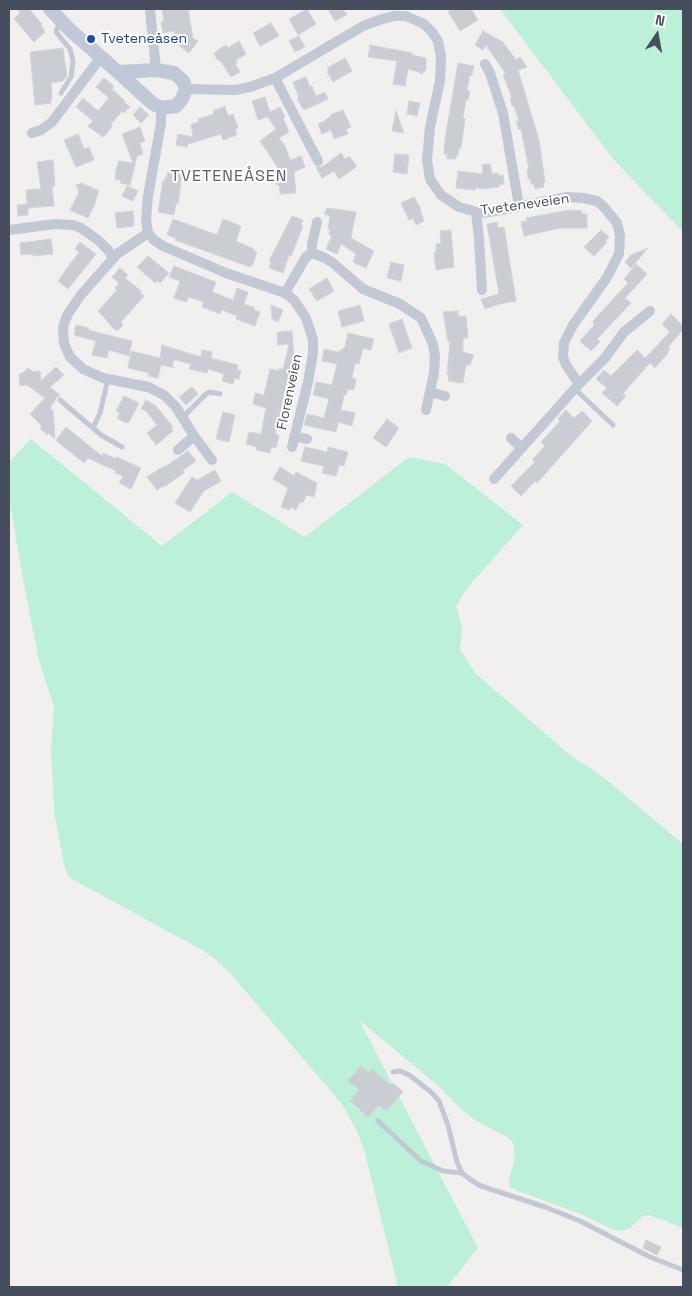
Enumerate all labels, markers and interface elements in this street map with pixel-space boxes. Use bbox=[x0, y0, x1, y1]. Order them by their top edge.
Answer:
north arrow bbox=[632, 10, 682, 60]
text: N bbox=[654, 11, 667, 30]
place label: Tveteneåsen bbox=[101, 31, 187, 47]
marker: Tveteneåsen bbox=[85, 33, 97, 45]
district label: TVETENEÅSEN bbox=[169, 167, 289, 187]
street label: Tveteneveien bbox=[480, 190, 570, 220]
street label: Florenveien bbox=[274, 353, 306, 431]

